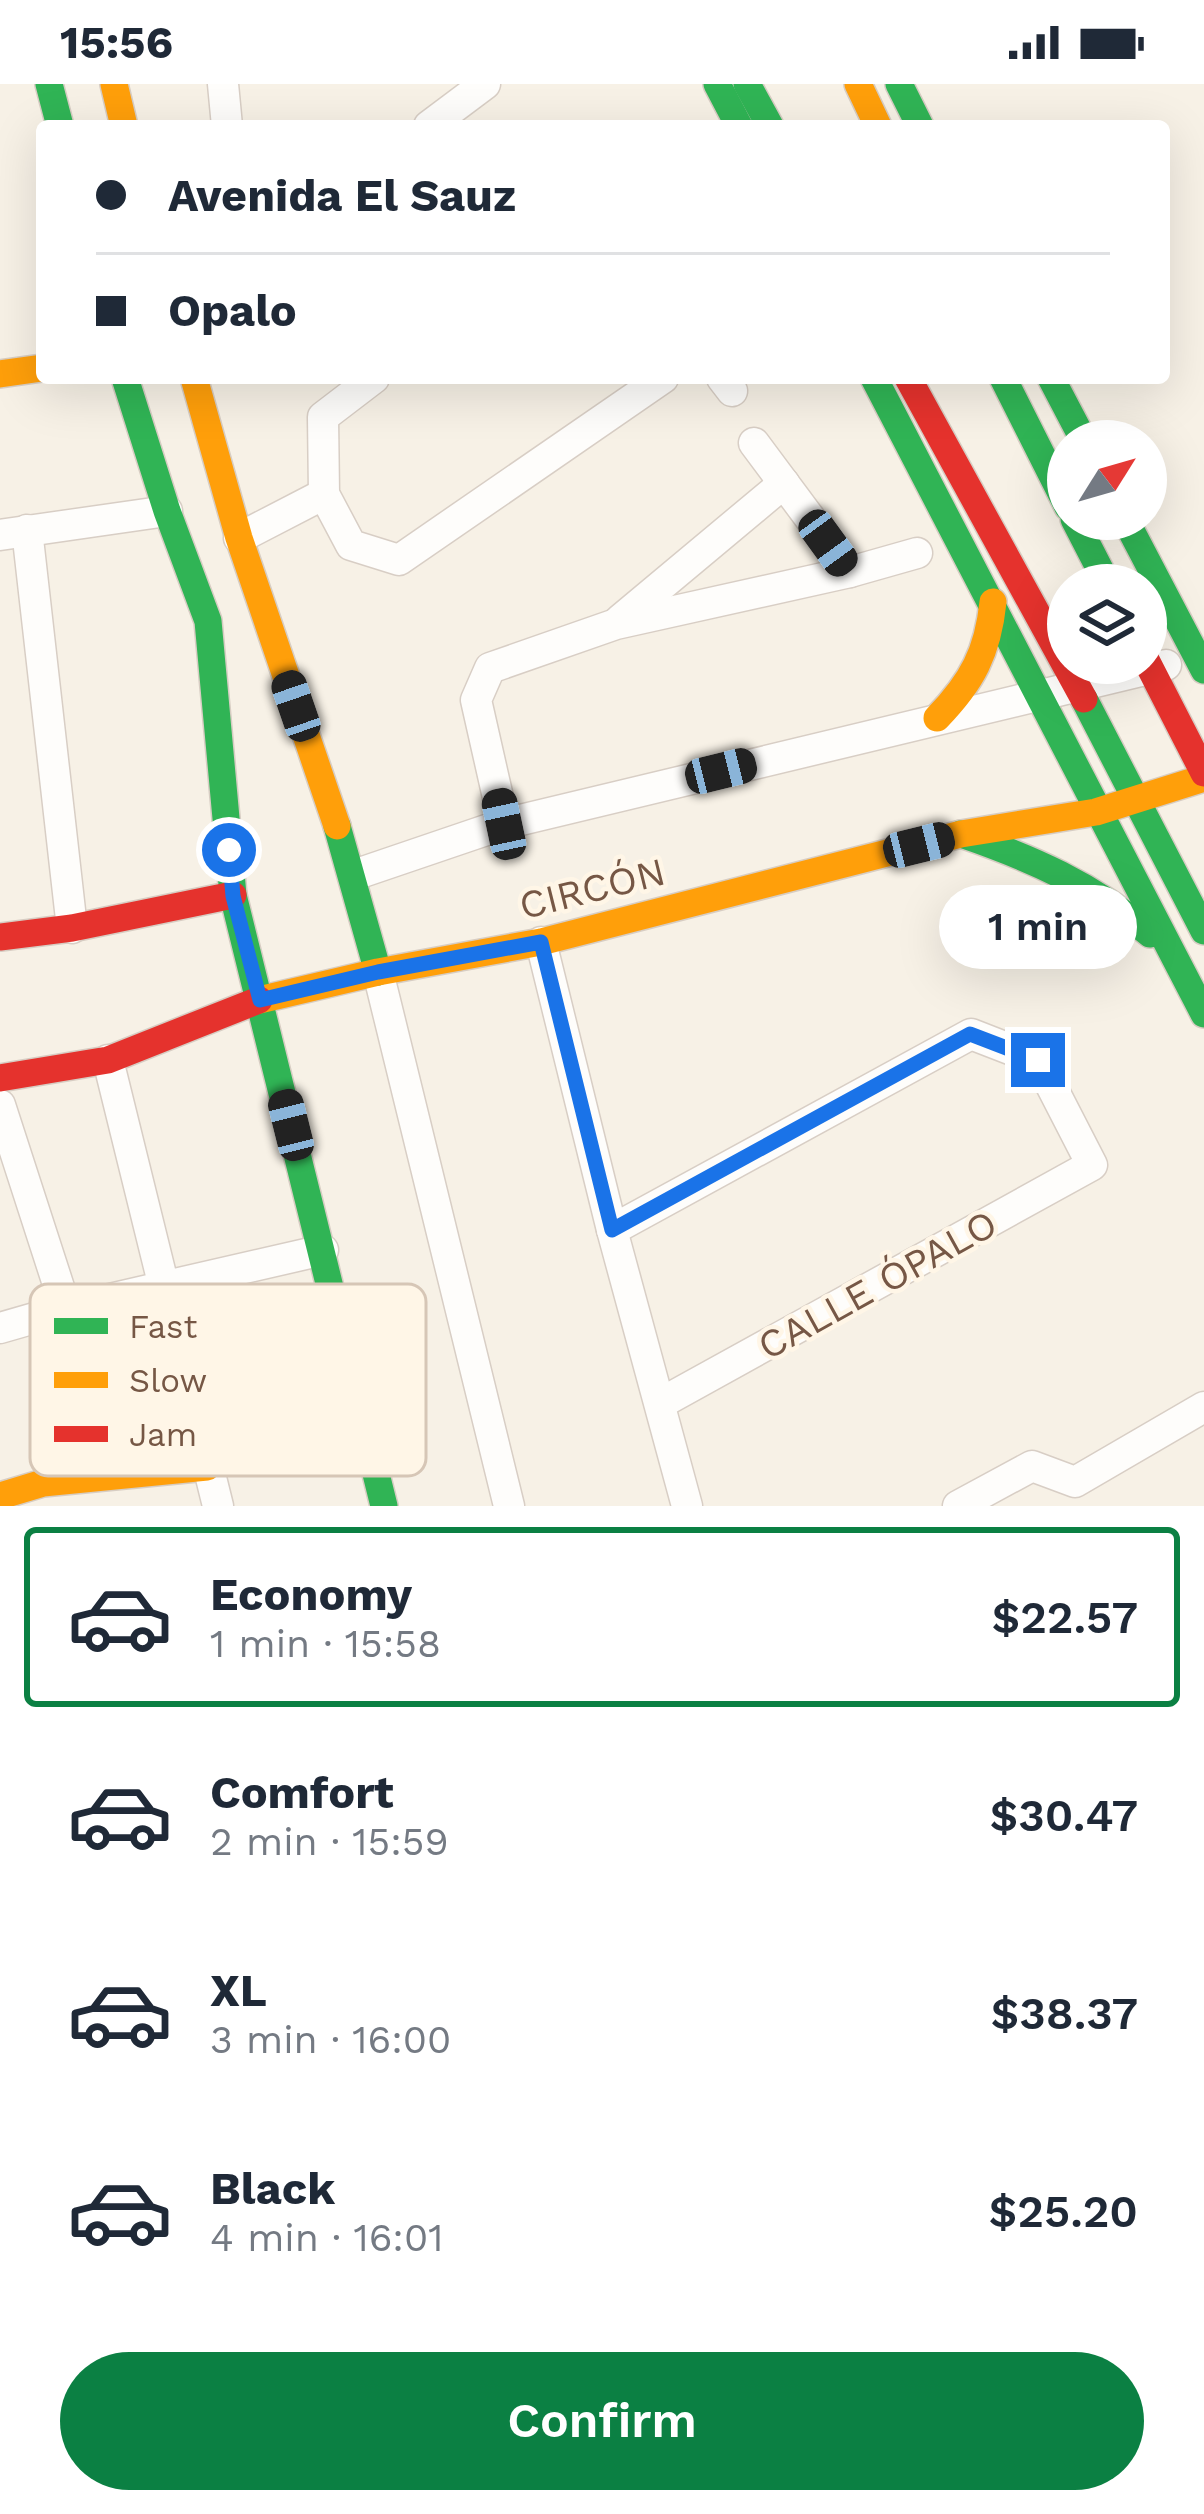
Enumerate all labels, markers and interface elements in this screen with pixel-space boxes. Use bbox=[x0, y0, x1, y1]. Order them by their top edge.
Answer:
text: 15:56 bbox=[60, 16, 173, 69]
text: Avenida El Sauz bbox=[168, 169, 516, 222]
text: Opalo bbox=[168, 284, 297, 337]
north arrow bbox=[1047, 420, 1167, 540]
map controls bbox=[1047, 420, 1167, 684]
car bbox=[792, 503, 864, 583]
button: layers bbox=[1047, 564, 1167, 684]
car bbox=[267, 666, 325, 746]
car bbox=[682, 745, 760, 797]
car bbox=[479, 785, 529, 863]
car bbox=[880, 819, 958, 871]
route start bbox=[202, 823, 256, 877]
street label: CIRCÓN bbox=[515, 849, 670, 928]
callout: 1 min bbox=[939, 886, 1137, 970]
text: 1 min bbox=[988, 904, 1088, 949]
route end bbox=[1011, 1033, 1065, 1087]
car bbox=[265, 1086, 317, 1164]
street label: CALLE ÓPALO bbox=[750, 1200, 1004, 1369]
legend bbox=[30, 1284, 426, 1476]
text: Fast bbox=[129, 1307, 198, 1346]
text: Slow bbox=[129, 1361, 207, 1400]
text: Jam bbox=[129, 1415, 197, 1454]
icon: car bbox=[66, 1563, 174, 1671]
text: Economy bbox=[210, 1568, 412, 1621]
text: $22.57 bbox=[992, 1591, 1138, 1644]
text: 1 min · 15:58 bbox=[210, 1621, 441, 1666]
icon: car bbox=[66, 1761, 174, 1869]
text: Comfort bbox=[210, 1766, 394, 1819]
text: $30.47 bbox=[990, 1789, 1138, 1842]
text: 2 min · 15:59 bbox=[210, 1819, 449, 1864]
icon: car bbox=[66, 1959, 174, 2067]
text: XL bbox=[210, 1964, 267, 2017]
text: $38.37 bbox=[991, 1987, 1138, 2040]
text: 3 min · 16:00 bbox=[210, 2017, 451, 2062]
icon: car bbox=[66, 2157, 174, 2265]
text: Black bbox=[210, 2162, 335, 2215]
text: $25.20 bbox=[989, 2185, 1138, 2238]
text: 4 min · 16:01 bbox=[210, 2215, 443, 2260]
button: Confirm bbox=[60, 2352, 1144, 2490]

